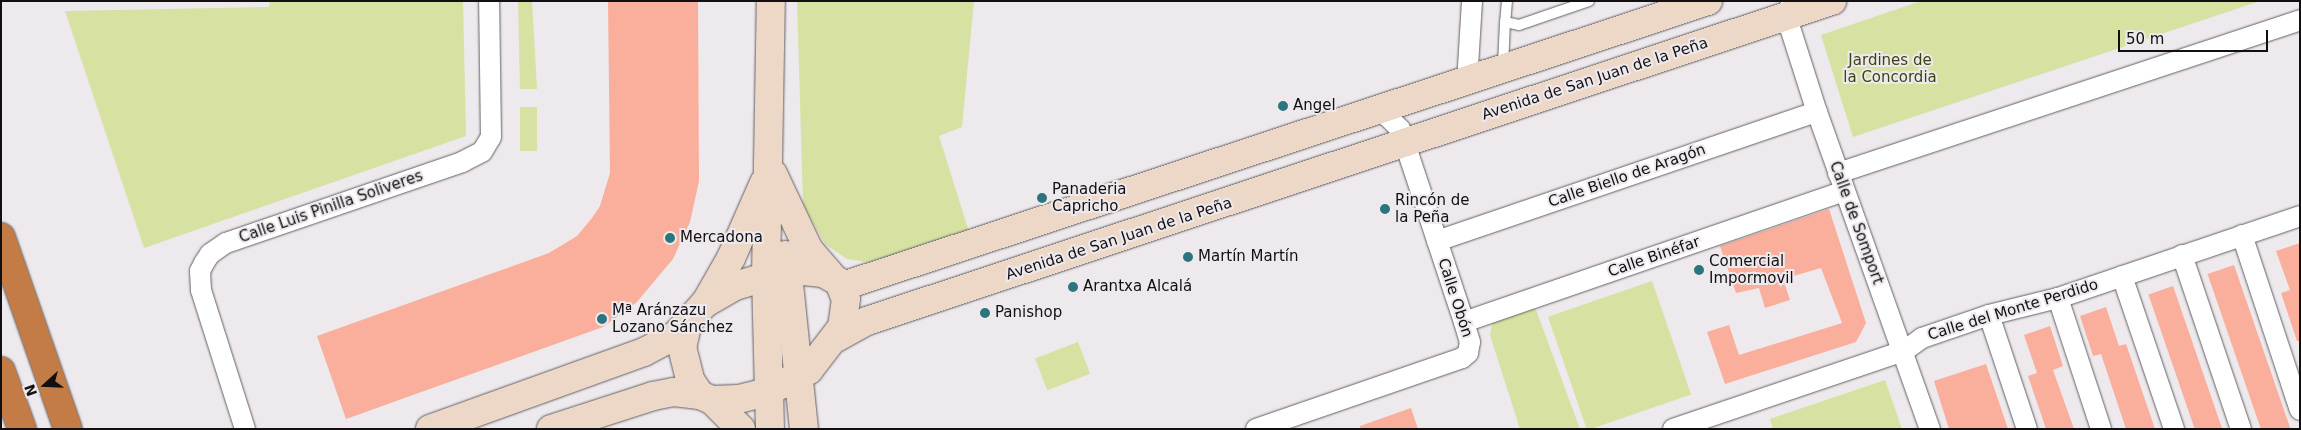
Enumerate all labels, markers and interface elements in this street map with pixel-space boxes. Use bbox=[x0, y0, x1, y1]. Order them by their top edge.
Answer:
scale bar bbox=[2121, 20, 2271, 52]
text: 50 m bbox=[2126, 30, 2164, 48]
street label: Avenida de San Juan de la Peña bbox=[1480, 34, 1710, 124]
park label: Jardines de la Concordia bbox=[1843, 51, 1937, 86]
place label: Angel bbox=[1293, 97, 1336, 115]
marker: Angel bbox=[1277, 100, 1289, 112]
street label: Calle Biello de Aragón bbox=[1546, 141, 1708, 211]
street label: Calle de Somport bbox=[1825, 159, 1887, 287]
street label: Calle Luis Pinilla Soliveres bbox=[237, 167, 425, 247]
place label: Panaderia Capricho bbox=[1052, 180, 1127, 215]
place label: Rincón de la Peña bbox=[1395, 191, 1470, 226]
marker: Panaderia Capricho bbox=[1036, 192, 1048, 204]
street label: Avenida de San Juan de la Peña bbox=[1004, 194, 1234, 284]
marker: Rincón de la Peña bbox=[1379, 203, 1391, 215]
place label: Mercadona bbox=[680, 229, 763, 247]
marker: Mercadona bbox=[664, 232, 676, 244]
street label: Calle Binéfar bbox=[1606, 233, 1702, 281]
place label: Martín Martín bbox=[1198, 248, 1298, 266]
marker: Martín Martín bbox=[1182, 251, 1194, 263]
place label: Comercial Impormovil bbox=[1709, 252, 1794, 287]
street label: Calle Obón bbox=[1434, 256, 1476, 340]
marker: Comercial Impormovil bbox=[1693, 264, 1705, 276]
street label: Calle del Monte Perdido bbox=[1926, 275, 2100, 345]
place label: Arantxa Alcalá bbox=[1083, 278, 1192, 296]
marker: Arantxa Alcalá bbox=[1067, 281, 1079, 293]
place label: Mª Aránzazu Lozano Sánchez bbox=[612, 301, 733, 336]
place label: Panishop bbox=[995, 304, 1062, 322]
marker: Panishop bbox=[979, 307, 991, 319]
marker: Mª Aránzazu Lozano Sánchez bbox=[596, 313, 608, 325]
north arrow bbox=[20, 360, 70, 410]
text: N bbox=[21, 382, 40, 398]

